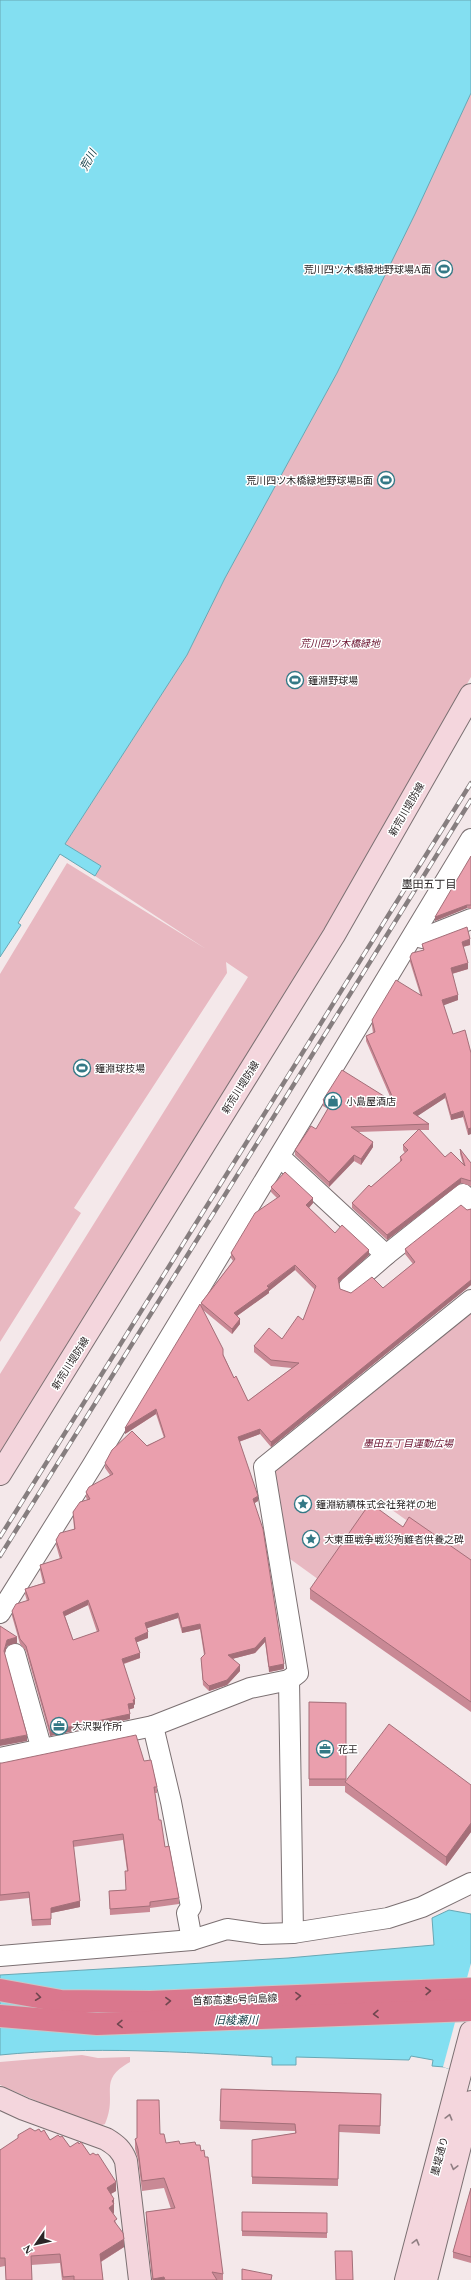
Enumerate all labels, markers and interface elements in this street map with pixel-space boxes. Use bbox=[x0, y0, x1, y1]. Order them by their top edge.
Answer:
water label: 荒川 bbox=[77, 147, 99, 173]
sports icon: 荒川四ツ木橋緑地野球場A面 bbox=[434, 259, 454, 279]
place label: 荒川四ツ木橋緑地野球場A面 bbox=[304, 264, 431, 275]
sports icon: 荒川四ツ木橋緑地野球場B面 bbox=[376, 470, 396, 490]
place label: 荒川四ツ木橋緑地野球場B面 bbox=[246, 475, 373, 486]
park label: 荒川四ツ木橋緑地 bbox=[300, 638, 381, 649]
sports icon: 鐘淵野球場 bbox=[285, 670, 305, 690]
place label: 鐘淵野球場 bbox=[308, 675, 358, 686]
street label: 新荒川堤防線 bbox=[387, 781, 426, 838]
district label: 墨田五丁目 bbox=[402, 878, 457, 890]
sports icon: 鐘淵球技場 bbox=[72, 1058, 92, 1078]
street label: 新荒川堤防線 bbox=[220, 1059, 261, 1116]
place label: 鐘淵球技場 bbox=[95, 1063, 145, 1074]
shop icon: 小島屋酒店 bbox=[323, 1091, 343, 1111]
place label: 小島屋酒店 bbox=[346, 1096, 396, 1107]
street label: 新荒川堤防線 bbox=[50, 1335, 91, 1392]
park label: 墨田五丁目運動広場 bbox=[363, 1438, 454, 1449]
place icon: 鐘淵紡績株式会社発祥の地 bbox=[293, 1494, 313, 1514]
place label: 鐘淵紡績株式会社発祥の地 bbox=[316, 1499, 437, 1510]
place icon: 大東亜戦争戦災殉難者供養之碑 bbox=[301, 1529, 321, 1549]
place label: 大東亜戦争戦災殉難者供養之碑 bbox=[324, 1534, 464, 1545]
office icon: 大沢製作所 bbox=[49, 1716, 69, 1736]
place label: 大沢製作所 bbox=[72, 1721, 122, 1732]
office icon: 花王 bbox=[315, 1739, 335, 1759]
place label: 花王 bbox=[338, 1744, 358, 1755]
one-way arrow bbox=[425, 1987, 431, 1995]
one-way arrow bbox=[35, 1992, 41, 2001]
one-way arrow bbox=[295, 1992, 301, 2000]
street label: 首都高速6号向島線 bbox=[192, 1993, 278, 2006]
one-way arrow bbox=[165, 1997, 171, 2006]
one-way arrow bbox=[373, 2010, 379, 2018]
water label: 旧綾瀬川 bbox=[214, 2014, 259, 2026]
one-way arrow bbox=[117, 2020, 123, 2028]
one-way arrow bbox=[444, 2113, 453, 2120]
street label: 墨堤通り bbox=[429, 2135, 450, 2177]
one-way arrow bbox=[451, 2164, 459, 2170]
north arrow bbox=[16, 2224, 56, 2264]
one-way arrow bbox=[411, 2239, 420, 2246]
text: N bbox=[20, 2243, 35, 2256]

